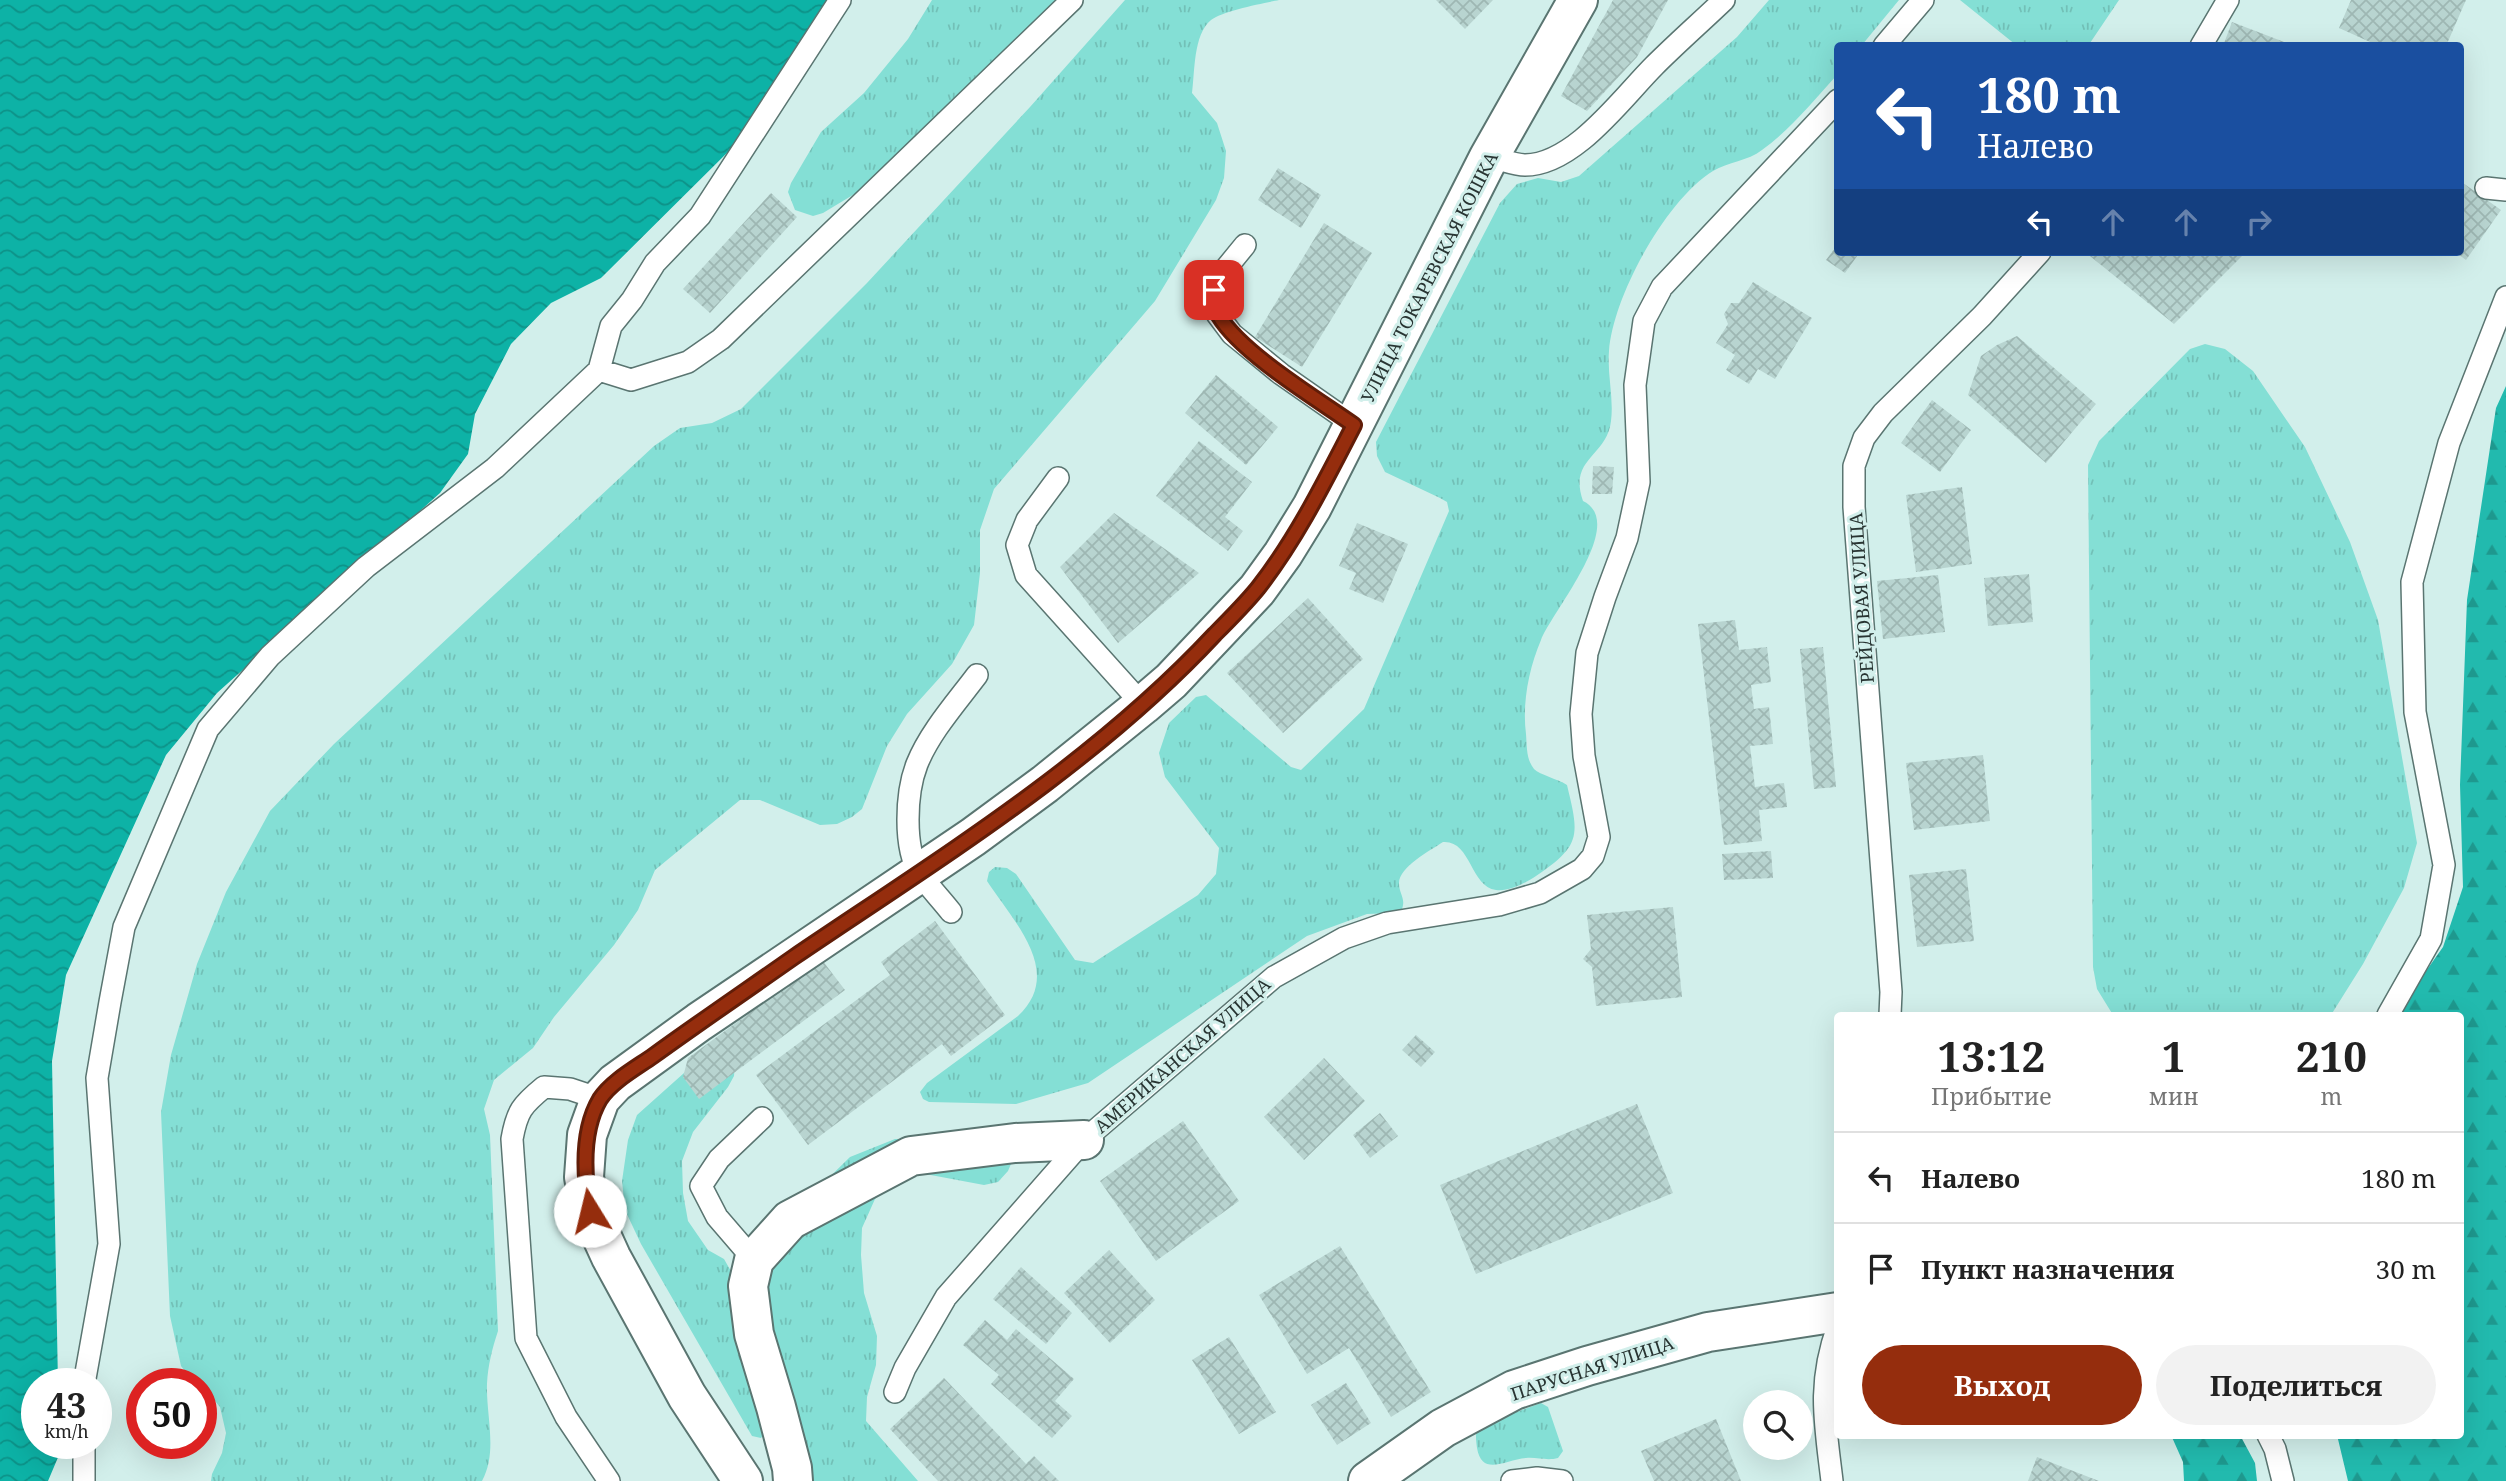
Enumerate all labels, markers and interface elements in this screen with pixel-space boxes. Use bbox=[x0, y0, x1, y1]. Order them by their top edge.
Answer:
text: 180 m bbox=[1977, 61, 2121, 127]
icon: left bbox=[1862, 70, 1953, 161]
text: Налево bbox=[1977, 124, 2094, 167]
street label: УЛИЦА ТОКАРЕВСКАЯ КОШКА bbox=[1355, 147, 1503, 407]
icon: left bbox=[2021, 203, 2059, 241]
icon: ahead bbox=[2094, 203, 2132, 241]
icon: ahead bbox=[2167, 203, 2205, 241]
icon: right bbox=[2240, 203, 2278, 241]
pin bbox=[1184, 260, 1244, 320]
icon: arrive bbox=[1195, 271, 1233, 309]
street label: РЕЙДОВАЯ УЛИЦА bbox=[1843, 512, 1879, 684]
street label: АМЕРИКАНСКАЯ УЛИЦА bbox=[1089, 972, 1275, 1138]
text: 13:12 bbox=[1938, 1027, 2045, 1084]
text: 1 bbox=[2162, 1027, 2186, 1084]
text: 210 bbox=[2296, 1027, 2367, 1084]
text: Прибытие bbox=[1931, 1080, 2052, 1112]
text: мин bbox=[2149, 1080, 2199, 1112]
text: m bbox=[2320, 1080, 2342, 1112]
icon: left bbox=[1862, 1159, 1900, 1197]
text: Налево bbox=[1921, 1160, 2020, 1196]
text: 180 m bbox=[2361, 1160, 2436, 1196]
position arrow bbox=[553, 1174, 627, 1248]
icon: arrive bbox=[1862, 1250, 1900, 1288]
text: Пункт назначения bbox=[1921, 1251, 2174, 1287]
text: 30 m bbox=[2376, 1251, 2436, 1287]
street label: ПАРУСНАЯ УЛИЦА bbox=[1507, 1330, 1677, 1406]
button: Выход bbox=[1862, 1345, 2142, 1425]
button: Поделиться bbox=[2156, 1345, 2436, 1425]
speed limit sign: 50 bbox=[126, 1368, 217, 1459]
text: 43 bbox=[47, 1381, 86, 1428]
map controls bbox=[1743, 1390, 1813, 1460]
button: search bbox=[1743, 1390, 1813, 1460]
text: km/h bbox=[44, 1419, 89, 1443]

